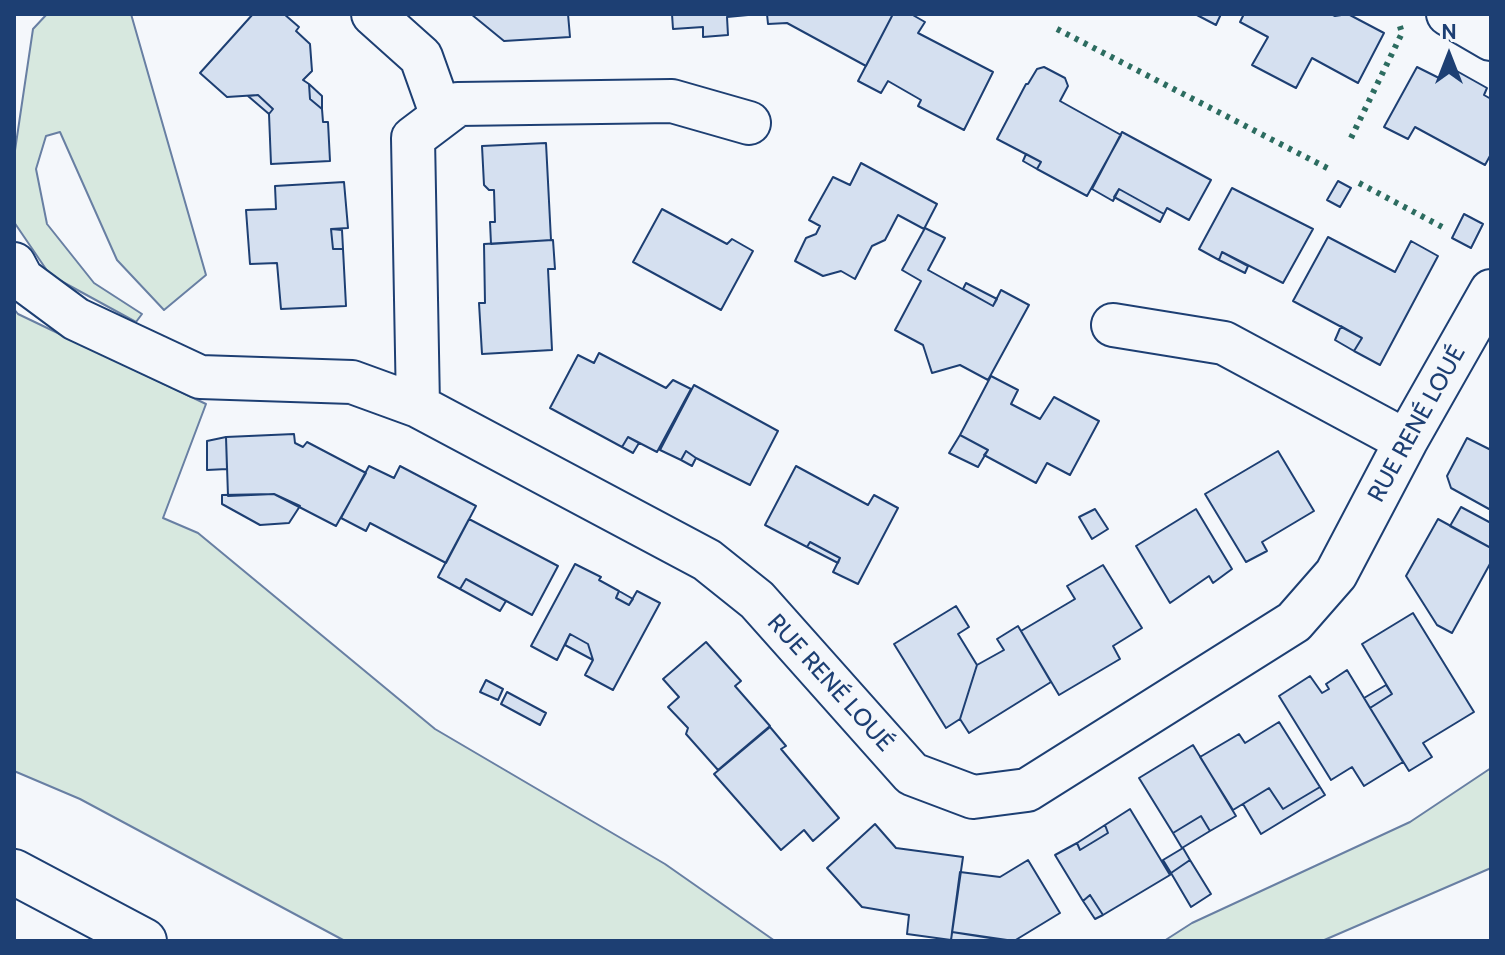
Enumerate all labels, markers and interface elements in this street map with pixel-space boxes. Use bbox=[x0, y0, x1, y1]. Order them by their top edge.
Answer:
north arrow bbox=[1409, 16, 1489, 96]
text: N bbox=[1441, 18, 1457, 45]
street label: RUE RENÉ LOUÉ bbox=[1362, 341, 1472, 507]
street label: RUE RENÉ LOUÉ bbox=[761, 609, 899, 757]

